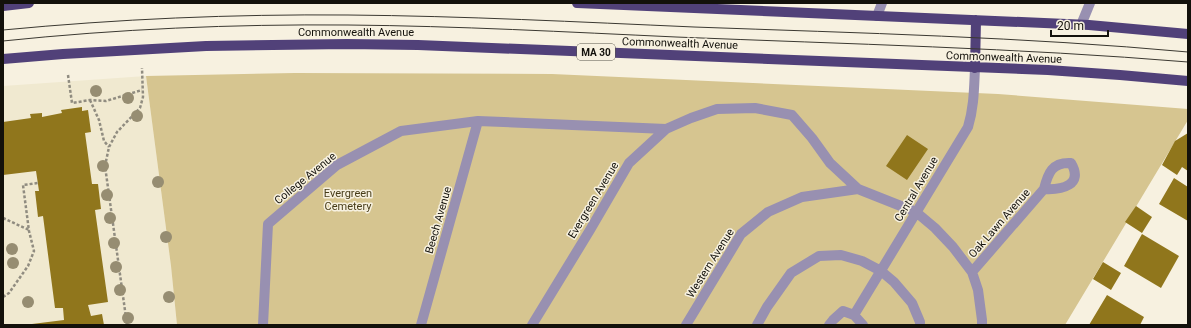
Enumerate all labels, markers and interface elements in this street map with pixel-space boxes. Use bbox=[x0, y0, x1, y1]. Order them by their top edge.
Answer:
scale bar bbox=[1051, 12, 1108, 38]
text: 20 m bbox=[1057, 19, 1084, 33]
street label: Commonwealth Avenue bbox=[298, 26, 414, 39]
street label: Commonwealth Avenue bbox=[622, 35, 738, 52]
road number: MA 30 bbox=[577, 44, 615, 60]
street label: Commonwealth Avenue bbox=[946, 49, 1062, 66]
street label: College Avenue bbox=[272, 150, 339, 207]
street label: Central Avenue bbox=[892, 154, 941, 224]
street label: Evergreen Avenue bbox=[565, 159, 622, 241]
street label: Beech Avenue bbox=[423, 185, 454, 255]
street label: Oak Lawn Avenue bbox=[966, 186, 1033, 260]
park label: Evergreen Cemetery bbox=[324, 187, 372, 213]
street label: Western Avenue bbox=[684, 226, 737, 300]

